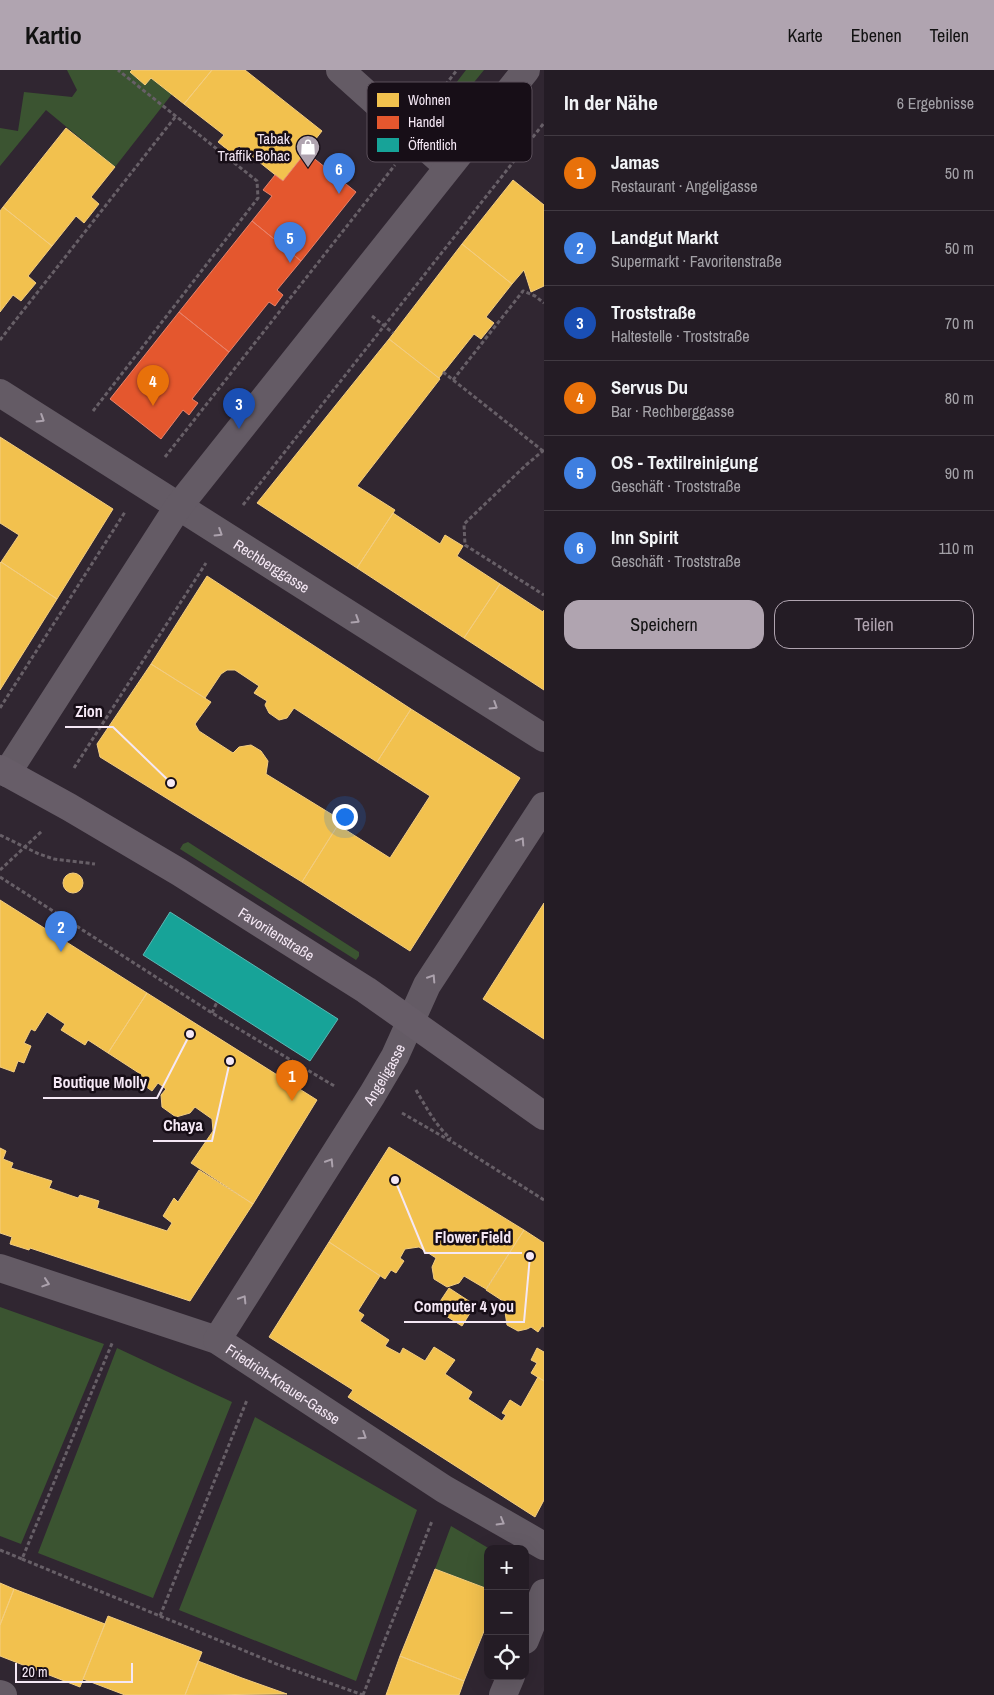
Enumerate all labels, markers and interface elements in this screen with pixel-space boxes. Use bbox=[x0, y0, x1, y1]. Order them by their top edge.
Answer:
text: Kartio bbox=[25, 19, 82, 51]
text: Karte bbox=[787, 23, 823, 48]
text: Ebenen bbox=[851, 23, 902, 48]
text: Teilen bbox=[930, 23, 969, 48]
legend bbox=[367, 82, 532, 162]
text: In der Nähe bbox=[564, 88, 658, 117]
text: Wohnen bbox=[408, 91, 451, 109]
text: 6 Ergebnisse bbox=[897, 92, 974, 114]
text: Handel bbox=[408, 113, 444, 131]
place label: Tabak Traffik Bohac bbox=[218, 128, 291, 166]
shop icon: Tabak Traffik Bohac bbox=[295, 134, 321, 168]
text: Öffentlich bbox=[408, 136, 457, 154]
text: Jamas bbox=[611, 149, 660, 175]
pin: 6 bbox=[323, 153, 355, 194]
text: 1 bbox=[576, 162, 584, 184]
text: 50 m bbox=[945, 162, 974, 184]
text: Restaurant · Angeligasse bbox=[611, 175, 758, 197]
pin: 5 bbox=[274, 222, 306, 263]
text: Landgut Markt bbox=[611, 224, 718, 250]
text: 2 bbox=[576, 237, 584, 259]
text: 50 m bbox=[945, 237, 974, 259]
text: Supermarkt · Favoritenstraße bbox=[611, 250, 782, 272]
text: Troststraße bbox=[611, 299, 696, 325]
text: 3 bbox=[576, 312, 584, 334]
text: 70 m bbox=[945, 312, 974, 334]
text: Haltestelle · Troststraße bbox=[611, 325, 750, 347]
pin: 4 bbox=[137, 365, 169, 406]
text: Servus Du bbox=[611, 374, 688, 400]
text: 4 bbox=[576, 387, 584, 409]
text: 80 m bbox=[945, 387, 974, 409]
pin: 3 bbox=[223, 388, 255, 429]
text: Bar · Rechberggasse bbox=[611, 400, 734, 422]
one-way arrow bbox=[36, 413, 45, 422]
text: OS - Textilreinigung bbox=[611, 449, 758, 475]
text: 5 bbox=[576, 462, 584, 484]
text: 90 m bbox=[945, 462, 974, 484]
text: Geschäft · Troststraße bbox=[611, 475, 741, 497]
text: Inn Spirit bbox=[611, 524, 679, 550]
one-way arrow bbox=[213, 526, 222, 536]
street label: Rechberggasse bbox=[230, 533, 314, 597]
text: 6 bbox=[576, 537, 584, 559]
text: 110 m bbox=[938, 537, 974, 559]
text: Geschäft · Troststraße bbox=[611, 550, 741, 572]
button: Speichern bbox=[564, 600, 764, 649]
button: Teilen bbox=[774, 600, 974, 649]
one-way arrow bbox=[351, 613, 360, 623]
callout: Zion bbox=[65, 696, 113, 727]
text: Zion bbox=[75, 700, 103, 722]
one-way arrow bbox=[488, 700, 497, 710]
your location bbox=[332, 804, 358, 830]
one-way arrow bbox=[514, 838, 524, 847]
street label: Favoritenstraße bbox=[235, 902, 319, 966]
pin: 2 bbox=[45, 911, 77, 952]
one-way arrow bbox=[426, 974, 435, 983]
street label: Angeligasse bbox=[357, 1040, 410, 1110]
pin: 1 bbox=[276, 1060, 308, 1101]
callout: Boutique Molly bbox=[43, 1067, 157, 1098]
text: Boutique Molly bbox=[53, 1071, 148, 1093]
callout: Chaya bbox=[153, 1110, 212, 1141]
text: Chaya bbox=[163, 1114, 203, 1136]
one-way arrow bbox=[324, 1158, 333, 1167]
callout: Flower Field bbox=[425, 1222, 522, 1253]
text: Flower Field bbox=[435, 1226, 511, 1248]
one-way arrow bbox=[42, 1278, 50, 1288]
callout: Computer 4 you bbox=[404, 1291, 524, 1322]
text: Computer 4 you bbox=[414, 1295, 514, 1317]
one-way arrow bbox=[237, 1296, 246, 1305]
street label: Friedrich-Knauer-Gasse bbox=[222, 1338, 345, 1429]
one-way arrow bbox=[358, 1430, 367, 1439]
one-way arrow bbox=[496, 1515, 505, 1525]
map controls bbox=[484, 1545, 529, 1680]
button: + bbox=[484, 1545, 529, 1590]
button: − bbox=[484, 1590, 529, 1635]
button: locate bbox=[484, 1635, 529, 1680]
scale bar bbox=[15, 1660, 132, 1683]
text: 20 m bbox=[22, 1663, 48, 1681]

